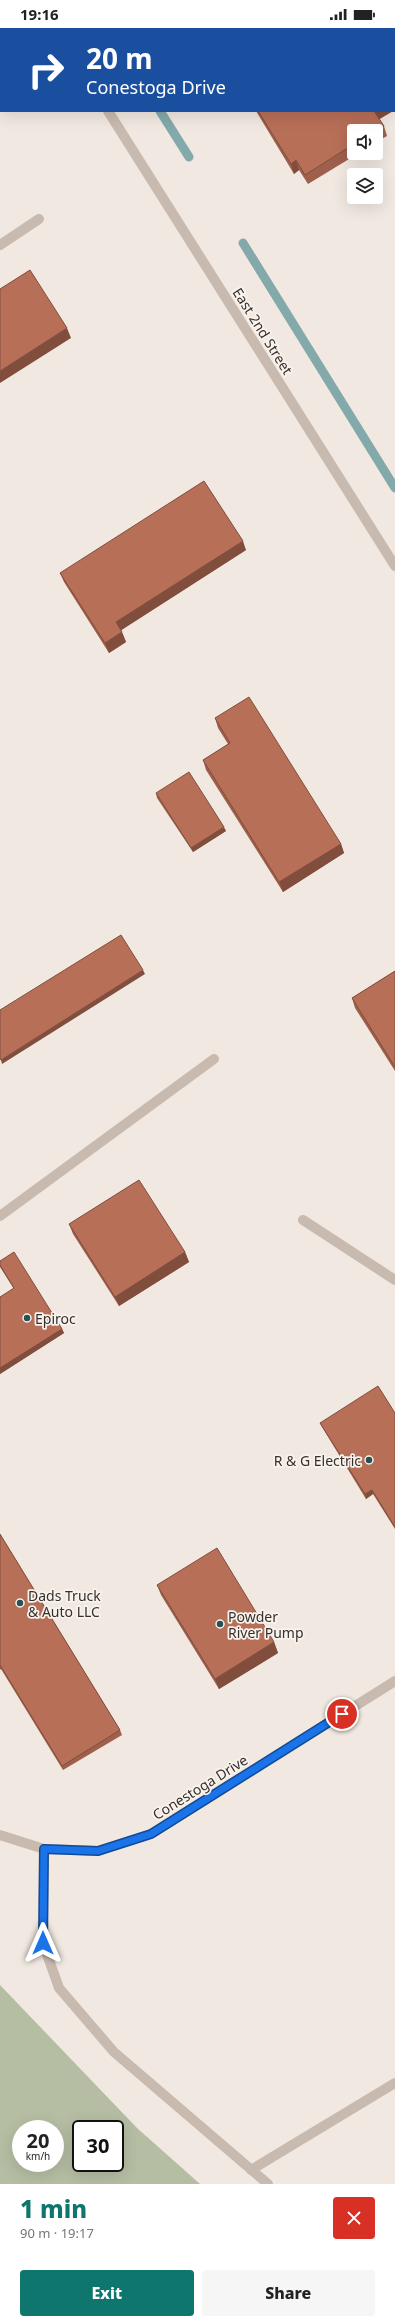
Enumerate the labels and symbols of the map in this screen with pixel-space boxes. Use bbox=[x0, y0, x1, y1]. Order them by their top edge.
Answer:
street label: East 2nd Street bbox=[229, 284, 297, 378]
place label: Epiroc bbox=[35, 1309, 76, 1328]
marker: Epiroc bbox=[22, 1313, 32, 1323]
place label: R & G Electric bbox=[274, 1451, 361, 1470]
marker: R & G Electric bbox=[364, 1455, 374, 1465]
place label: Dads Truck & Auto LLC bbox=[28, 1586, 101, 1621]
marker: Dads Truck & Auto LLC bbox=[15, 1598, 25, 1608]
place label: Powder River Pump bbox=[228, 1607, 304, 1642]
marker: Powder River Pump bbox=[215, 1619, 225, 1629]
pin bbox=[325, 1697, 359, 1731]
street label: Conestoga Drive bbox=[149, 1750, 251, 1824]
position arrow bbox=[22, 1922, 64, 1964]
speed limit sign: 30 bbox=[72, 2120, 124, 2172]

